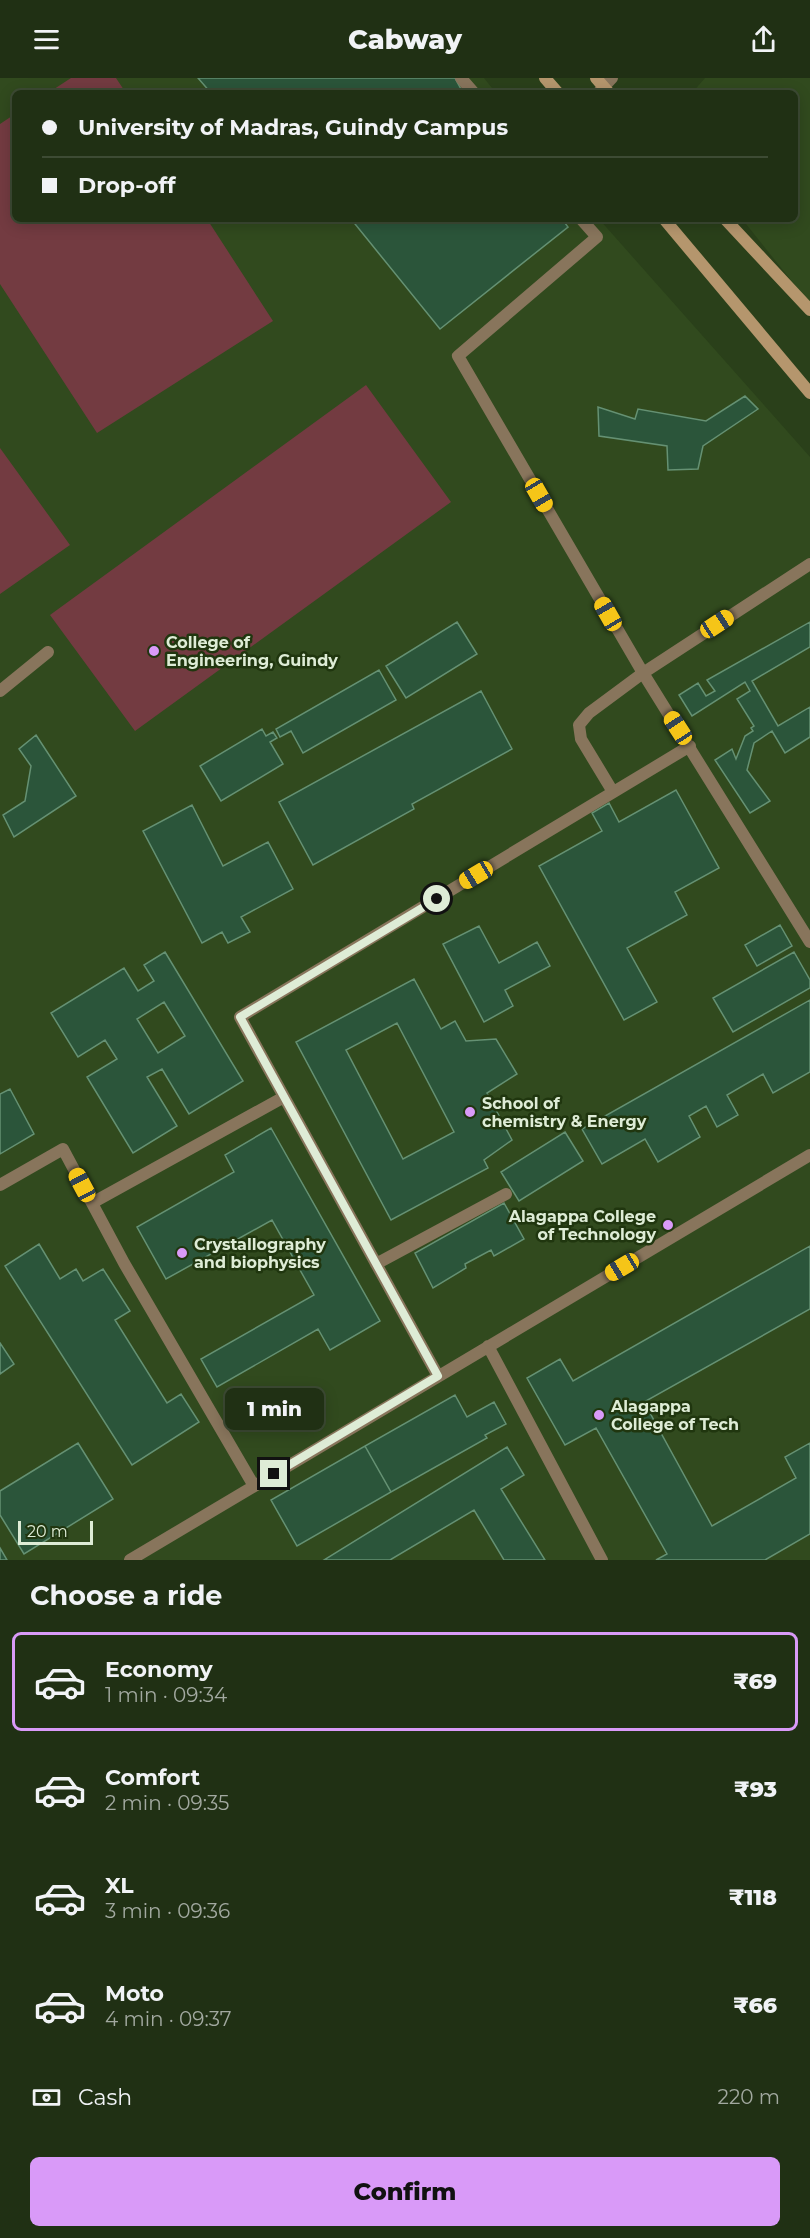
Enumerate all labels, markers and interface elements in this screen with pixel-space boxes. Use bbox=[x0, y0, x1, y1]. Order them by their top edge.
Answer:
icon: menu bbox=[30, 23, 63, 56]
text: Cabway bbox=[348, 23, 462, 56]
icon: share bbox=[747, 23, 780, 56]
text: University of Madras, Guindy Campus bbox=[78, 114, 508, 141]
text: Drop-off bbox=[78, 172, 176, 199]
car bbox=[522, 475, 556, 515]
car bbox=[591, 594, 625, 634]
car bbox=[697, 607, 737, 641]
place label: College of Engineering, Guindy bbox=[166, 633, 338, 670]
marker: College of Engineering, Guindy bbox=[147, 644, 161, 658]
car bbox=[661, 708, 695, 748]
car bbox=[456, 858, 496, 892]
route start bbox=[423, 885, 450, 912]
place label: School of chemistry & Energy bbox=[482, 1094, 647, 1131]
marker: School of chemistry & Energy bbox=[463, 1105, 477, 1119]
car bbox=[66, 1165, 98, 1205]
place label: Alagappa College of Technology bbox=[508, 1207, 656, 1244]
marker: Alagappa College of Technology bbox=[661, 1218, 675, 1232]
place label: Crystallography and biophysics bbox=[194, 1235, 326, 1272]
marker: Crystallography and biophysics bbox=[175, 1246, 189, 1260]
car bbox=[602, 1250, 642, 1284]
callout: 1 min bbox=[224, 1387, 324, 1429]
text: 1 min bbox=[247, 1397, 302, 1421]
place label: Alagappa College of Tech bbox=[610, 1397, 739, 1434]
marker: Alagappa College of Tech bbox=[592, 1408, 606, 1422]
route end bbox=[260, 1460, 287, 1487]
scale bar bbox=[18, 1518, 93, 1546]
text: 20 m bbox=[27, 1522, 68, 1541]
text: Choose a ride bbox=[30, 1579, 222, 1612]
icon: car bbox=[33, 1655, 87, 1709]
text: Economy bbox=[105, 1656, 213, 1683]
text: ₹69 bbox=[733, 1668, 777, 1695]
text: 1 min · 09:34 bbox=[105, 1683, 227, 1707]
icon: car bbox=[33, 1763, 87, 1817]
text: Comfort bbox=[105, 1764, 200, 1791]
text: ₹93 bbox=[734, 1776, 777, 1803]
text: 2 min · 09:35 bbox=[105, 1791, 229, 1815]
icon: car bbox=[33, 1871, 87, 1925]
text: XL bbox=[105, 1872, 134, 1899]
text: ₹118 bbox=[728, 1884, 777, 1911]
text: 3 min · 09:36 bbox=[105, 1899, 230, 1923]
icon: car bbox=[33, 1979, 87, 2033]
text: Moto bbox=[105, 1980, 164, 2007]
text: ₹66 bbox=[733, 1992, 777, 2019]
text: 4 min · 09:37 bbox=[105, 2007, 232, 2031]
icon: cash bbox=[30, 2081, 63, 2114]
text: Cash bbox=[78, 2084, 132, 2111]
text: 220 m bbox=[718, 2085, 780, 2109]
button: Confirm bbox=[30, 2157, 780, 2226]

